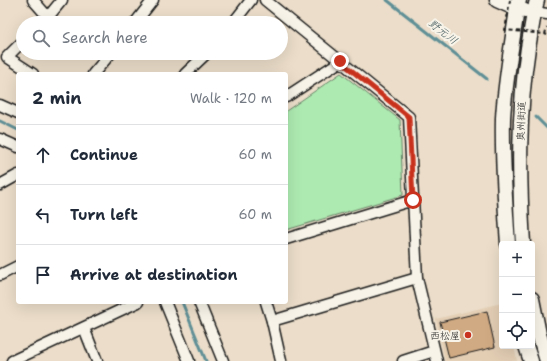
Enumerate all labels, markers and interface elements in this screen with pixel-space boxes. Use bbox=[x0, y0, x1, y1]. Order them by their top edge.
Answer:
search box bbox=[16, 16, 288, 60]
water label: 野元川 bbox=[425, 16, 461, 48]
icon: search bbox=[30, 27, 52, 49]
text: Search here bbox=[62, 28, 148, 48]
route end bbox=[331, 52, 349, 70]
text: 2 min bbox=[32, 87, 82, 109]
text: Walk · 120 m bbox=[190, 90, 272, 107]
street label: 奥州街道 bbox=[514, 101, 528, 141]
icon: ahead bbox=[32, 144, 54, 166]
text: Continue bbox=[70, 145, 138, 165]
text: 60 m bbox=[239, 146, 272, 163]
route start bbox=[404, 191, 422, 209]
icon: left bbox=[32, 204, 54, 226]
text: Turn left bbox=[70, 205, 138, 225]
text: 60 m bbox=[239, 206, 272, 223]
map controls bbox=[499, 241, 535, 349]
button: + bbox=[499, 241, 535, 277]
icon: arrive bbox=[32, 264, 54, 286]
text: Arrive at destination bbox=[70, 265, 238, 285]
button: − bbox=[499, 277, 535, 313]
button: locate bbox=[499, 313, 535, 349]
place label: 西松屋 bbox=[430, 329, 460, 342]
marker: 西松屋 bbox=[463, 330, 473, 340]

